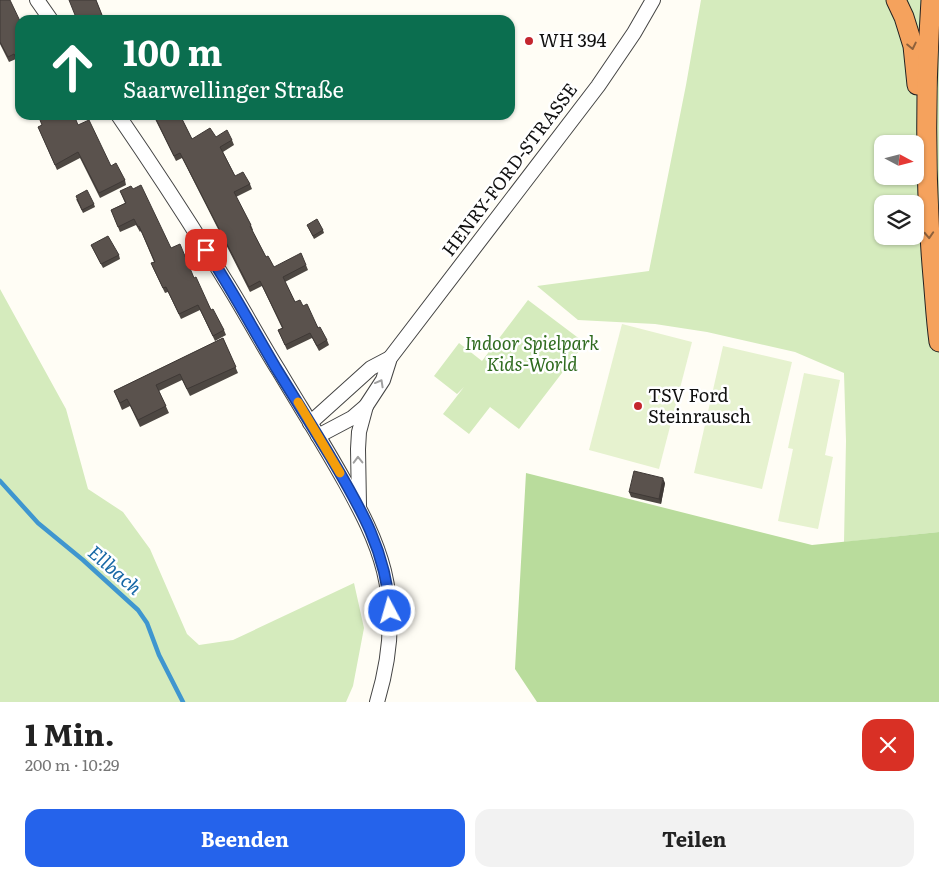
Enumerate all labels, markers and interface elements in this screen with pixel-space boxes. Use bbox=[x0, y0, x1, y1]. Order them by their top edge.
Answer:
text: 100 m bbox=[123, 25, 223, 77]
place label: WH 394 bbox=[539, 26, 607, 53]
icon: ahead bbox=[40, 35, 105, 100]
marker: WH 394 bbox=[523, 35, 535, 47]
one-way arrow bbox=[906, 41, 917, 50]
text: Saarwellinger Straße bbox=[123, 72, 344, 105]
street label: HENRY-FORD-STRASSE bbox=[435, 77, 583, 261]
north arrow bbox=[874, 135, 924, 185]
map controls bbox=[874, 135, 924, 245]
button: layers bbox=[874, 195, 924, 245]
pin bbox=[185, 229, 227, 271]
one-way arrow bbox=[924, 231, 935, 239]
icon: arrive bbox=[192, 236, 220, 264]
park label: Indoor Spielpark Kids-World bbox=[465, 329, 599, 377]
one-way arrow bbox=[374, 380, 384, 389]
place label: TSV Ford Steinrausch bbox=[648, 381, 751, 429]
marker: TSV Ford Steinrausch bbox=[632, 400, 644, 412]
one-way arrow bbox=[353, 456, 363, 464]
water label: Ellbach bbox=[83, 538, 149, 601]
position arrow bbox=[363, 584, 415, 636]
text: 1 Min. bbox=[25, 711, 115, 755]
button: close bbox=[862, 719, 914, 771]
text: 200 m · 10:29 bbox=[25, 752, 119, 776]
button: Beenden bbox=[25, 809, 465, 867]
button: Teilen bbox=[475, 809, 914, 867]

